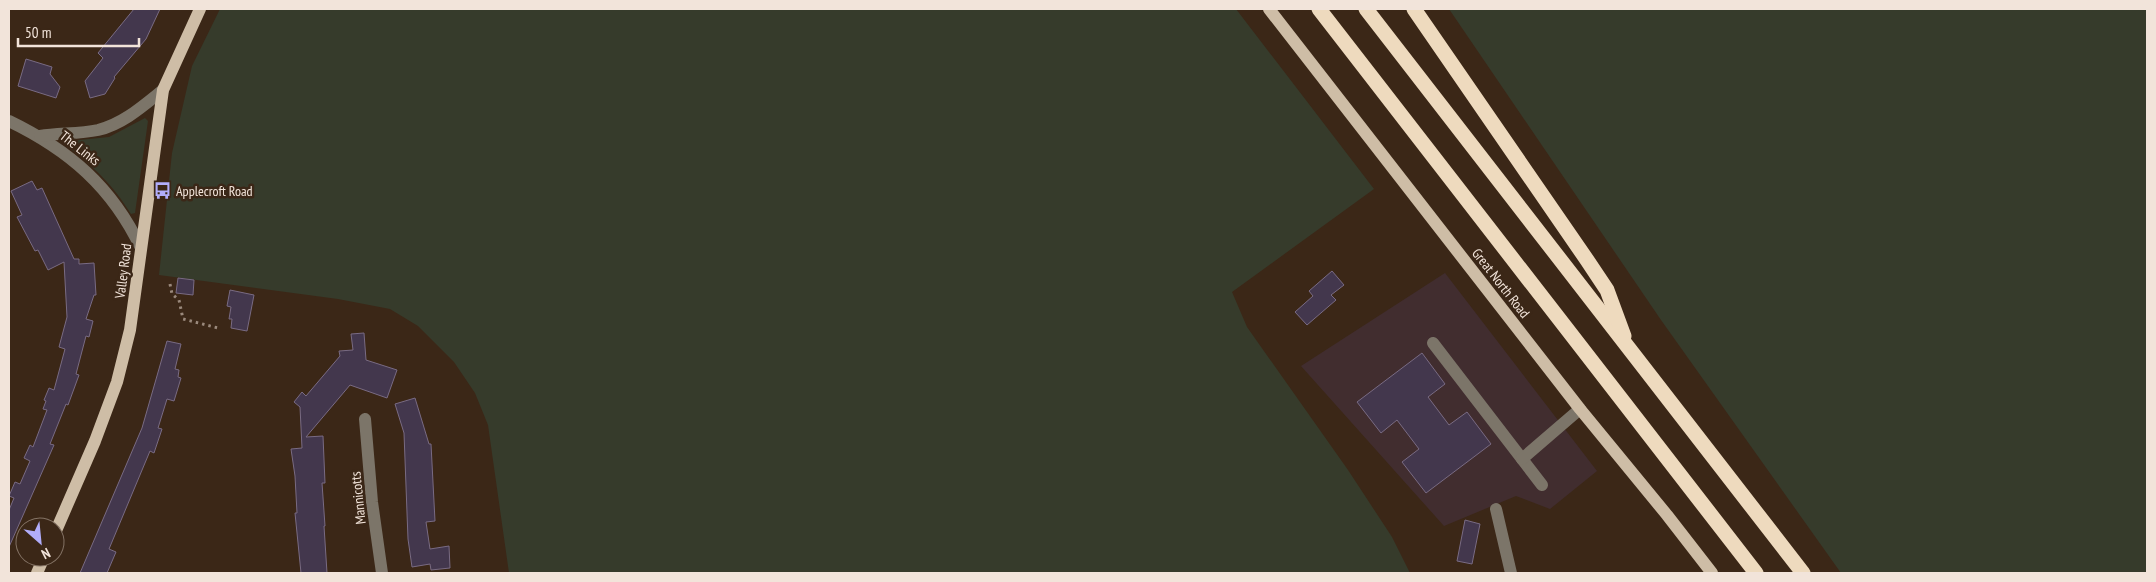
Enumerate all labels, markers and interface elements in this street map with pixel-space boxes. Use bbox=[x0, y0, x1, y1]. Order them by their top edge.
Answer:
scale bar bbox=[18, 15, 139, 47]
text: 50 m bbox=[25, 23, 51, 42]
street label: The Links bbox=[56, 127, 104, 170]
bus stop icon: Applecroft Road bbox=[152, 181, 172, 201]
place label: Applecroft Road bbox=[176, 182, 253, 200]
street label: Valley Road bbox=[111, 242, 135, 301]
street label: Great North Road bbox=[1468, 245, 1534, 321]
street label: Mannicotts bbox=[346, 470, 370, 525]
north arrow bbox=[15, 517, 65, 567]
text: N bbox=[38, 544, 53, 563]

